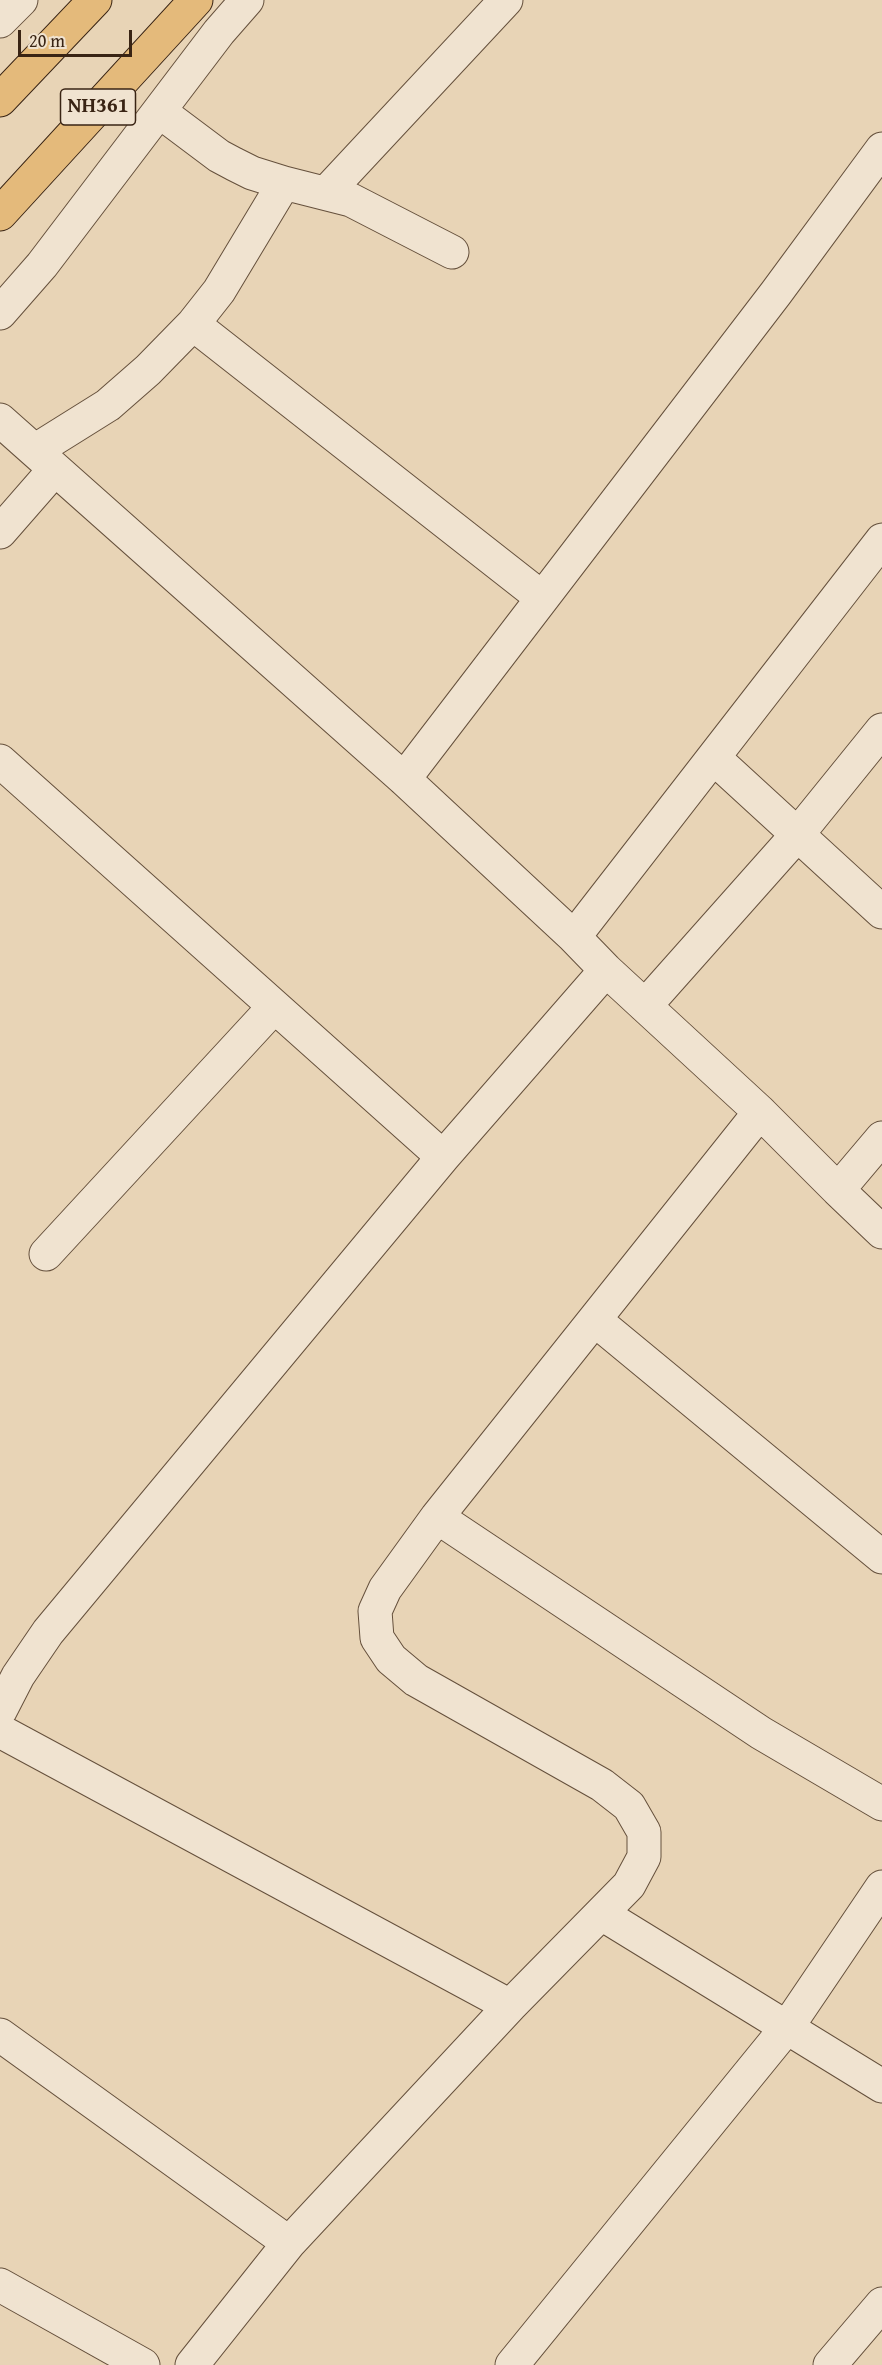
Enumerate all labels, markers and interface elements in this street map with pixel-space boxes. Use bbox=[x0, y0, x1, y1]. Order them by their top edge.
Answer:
scale bar bbox=[21, 18, 135, 56]
text: 20 m bbox=[29, 27, 65, 54]
road number: NH361 bbox=[60, 89, 136, 125]

